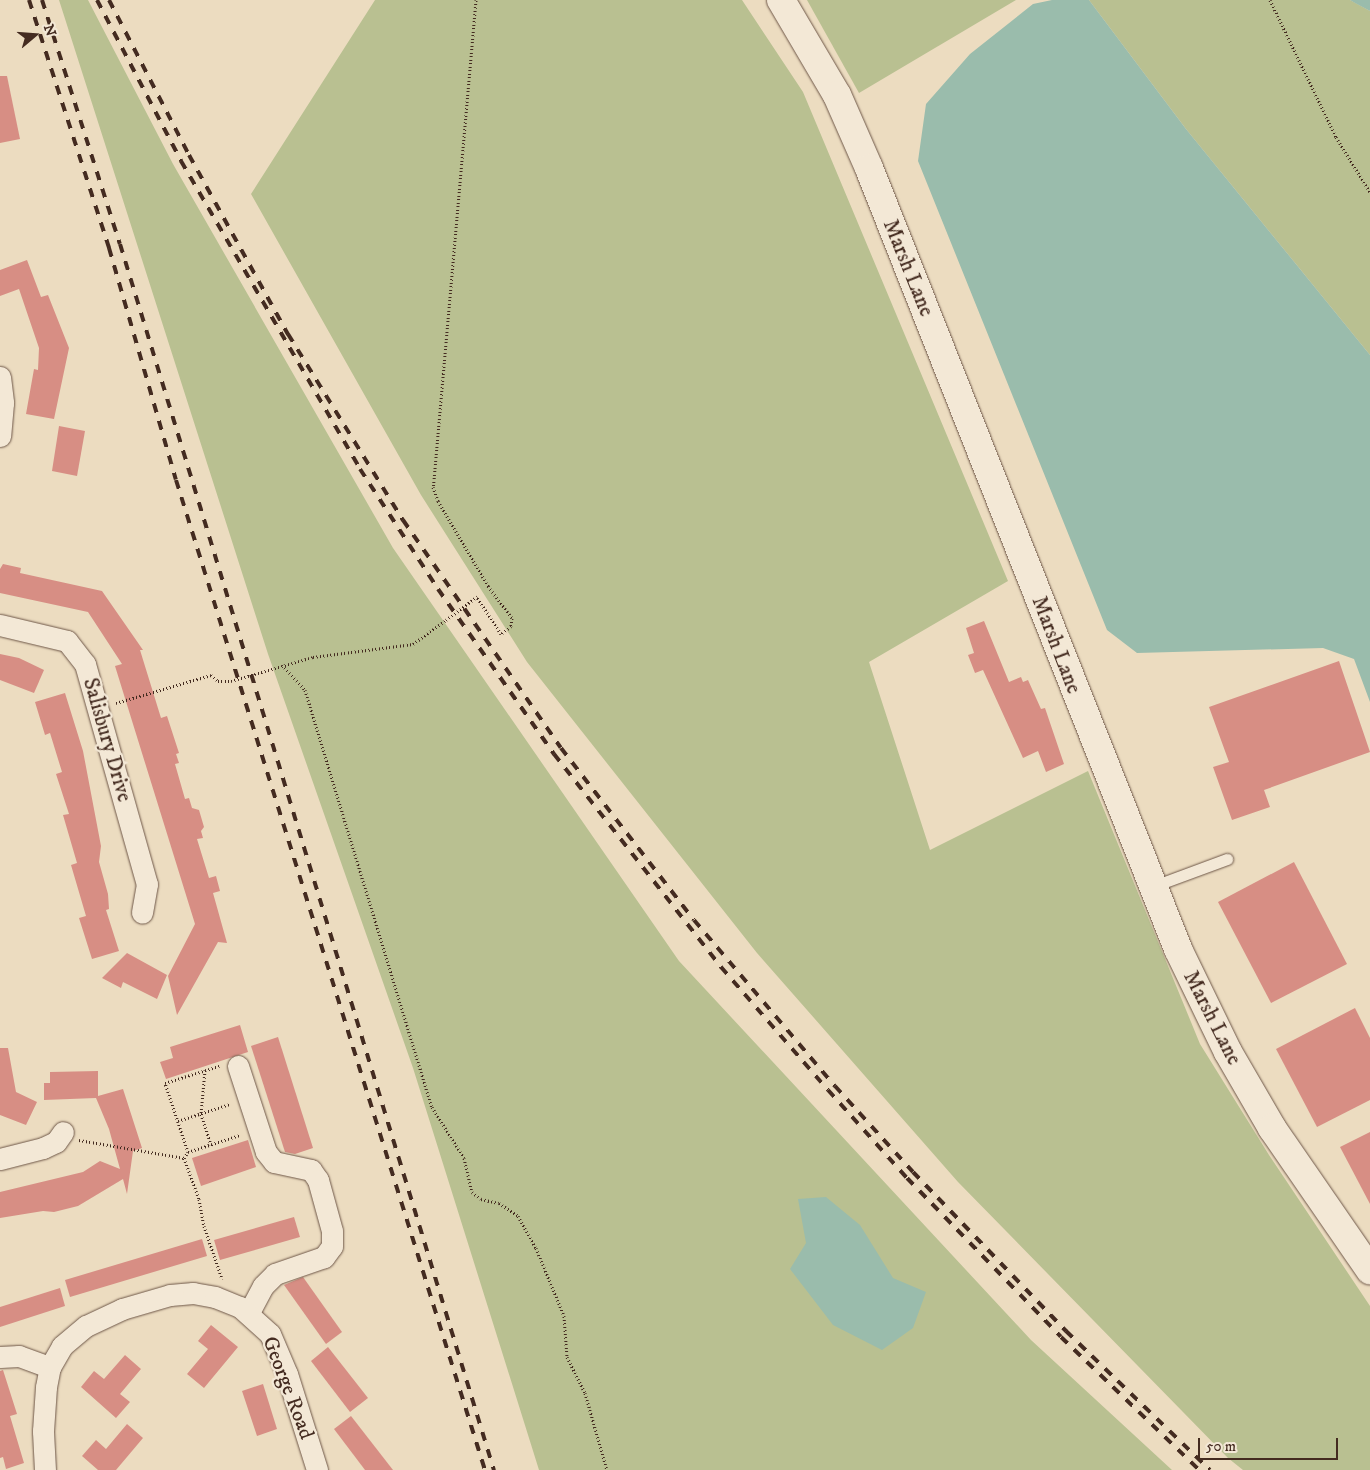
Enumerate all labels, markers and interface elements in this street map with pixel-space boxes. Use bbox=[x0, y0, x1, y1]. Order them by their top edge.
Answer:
north arrow bbox=[10, 10, 60, 60]
text: N bbox=[39, 22, 60, 39]
street label: Marsh Lane bbox=[877, 216, 939, 320]
street label: Marsh Lane bbox=[1026, 593, 1086, 697]
street label: Salisbury Drive bbox=[77, 675, 137, 805]
street label: Marsh Lane bbox=[1178, 967, 1246, 1069]
street label: George Road bbox=[257, 1333, 319, 1443]
scale bar bbox=[1200, 1428, 1340, 1460]
text: 50 m bbox=[1206, 1437, 1236, 1456]

